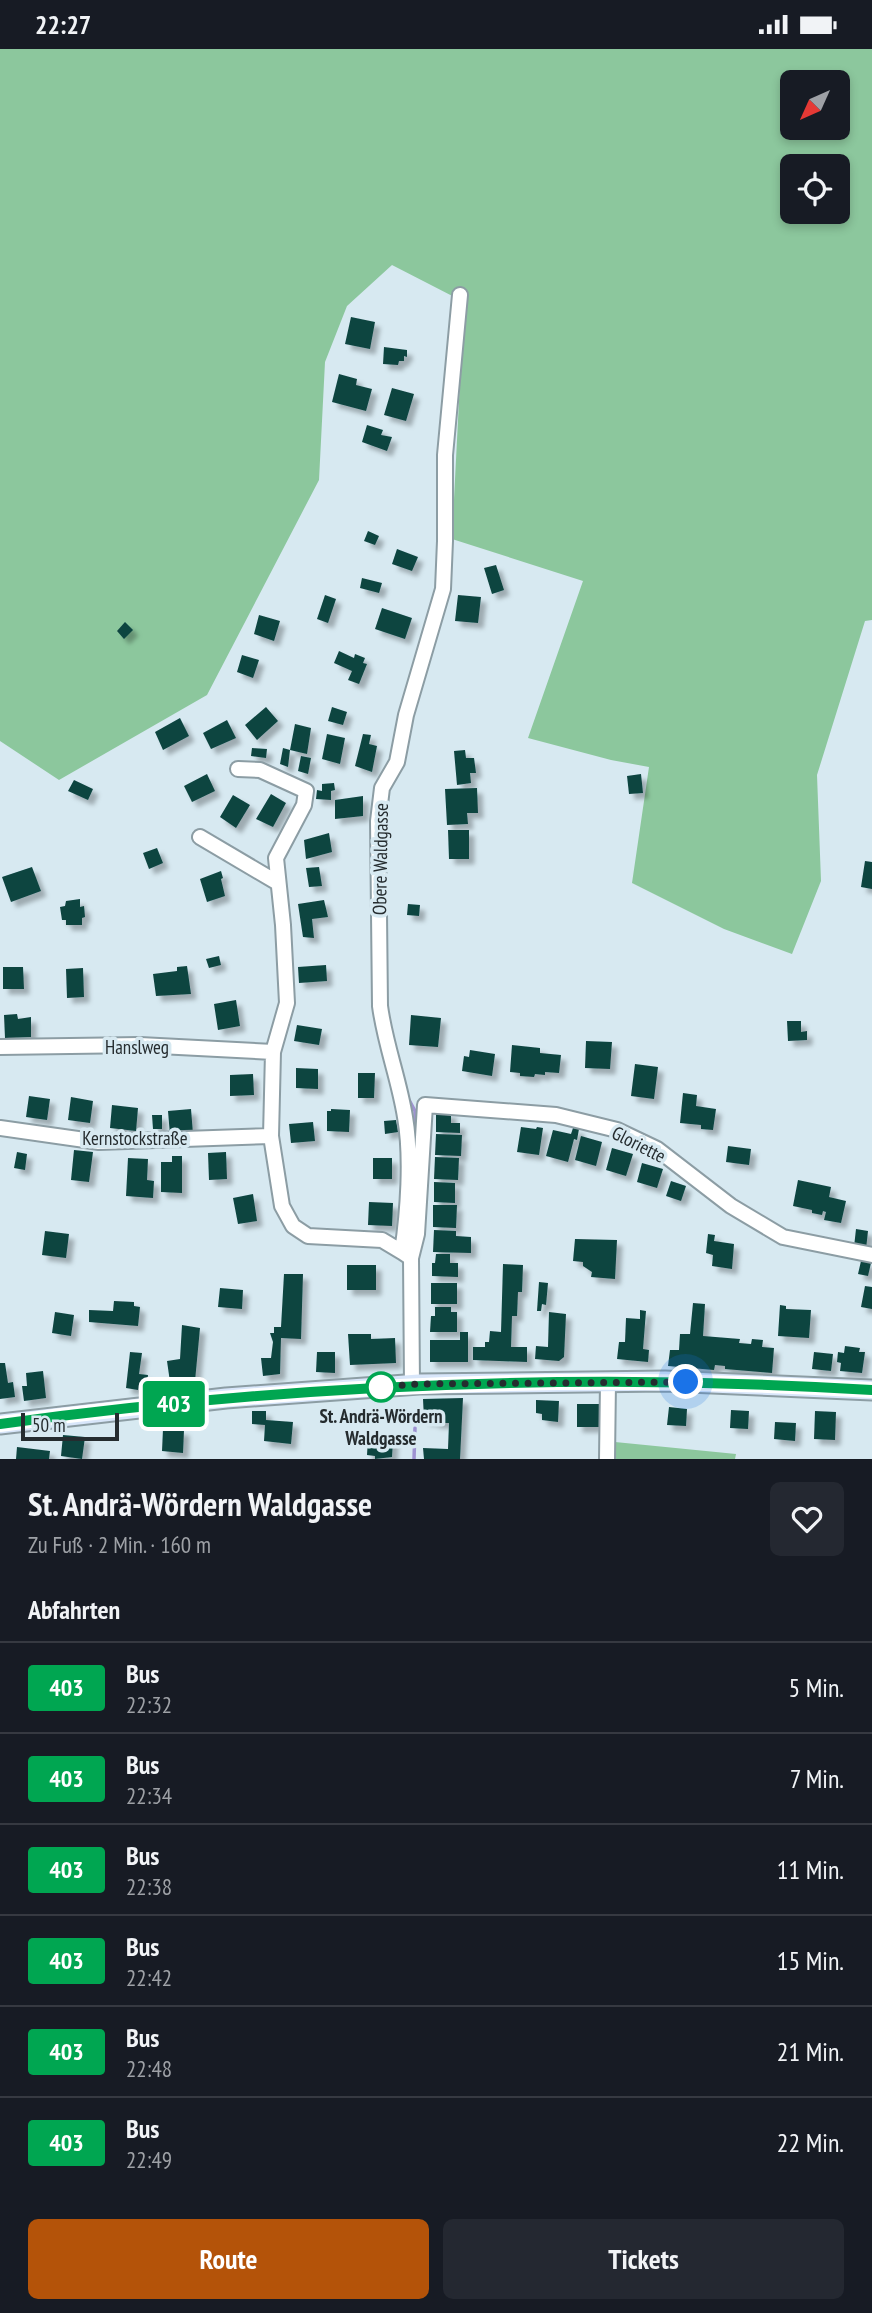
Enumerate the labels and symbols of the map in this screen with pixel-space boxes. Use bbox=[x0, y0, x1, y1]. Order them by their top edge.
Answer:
north arrow bbox=[780, 70, 850, 140]
street label: Obere Waldgasse bbox=[367, 803, 393, 915]
street label: Hanslweg bbox=[105, 1035, 169, 1059]
street label: Gloriette bbox=[608, 1120, 670, 1168]
street label: Kernstockstraße bbox=[82, 1126, 188, 1150]
your location bbox=[668, 1364, 703, 1399]
marker: St. Andrä-Wördern Waldgasse bbox=[366, 1372, 396, 1402]
line badge: 403 bbox=[134, 1381, 214, 1427]
place label: St. Andrä-Wördern Waldgasse bbox=[319, 1404, 443, 1450]
scale bar bbox=[21, 1410, 119, 1442]

